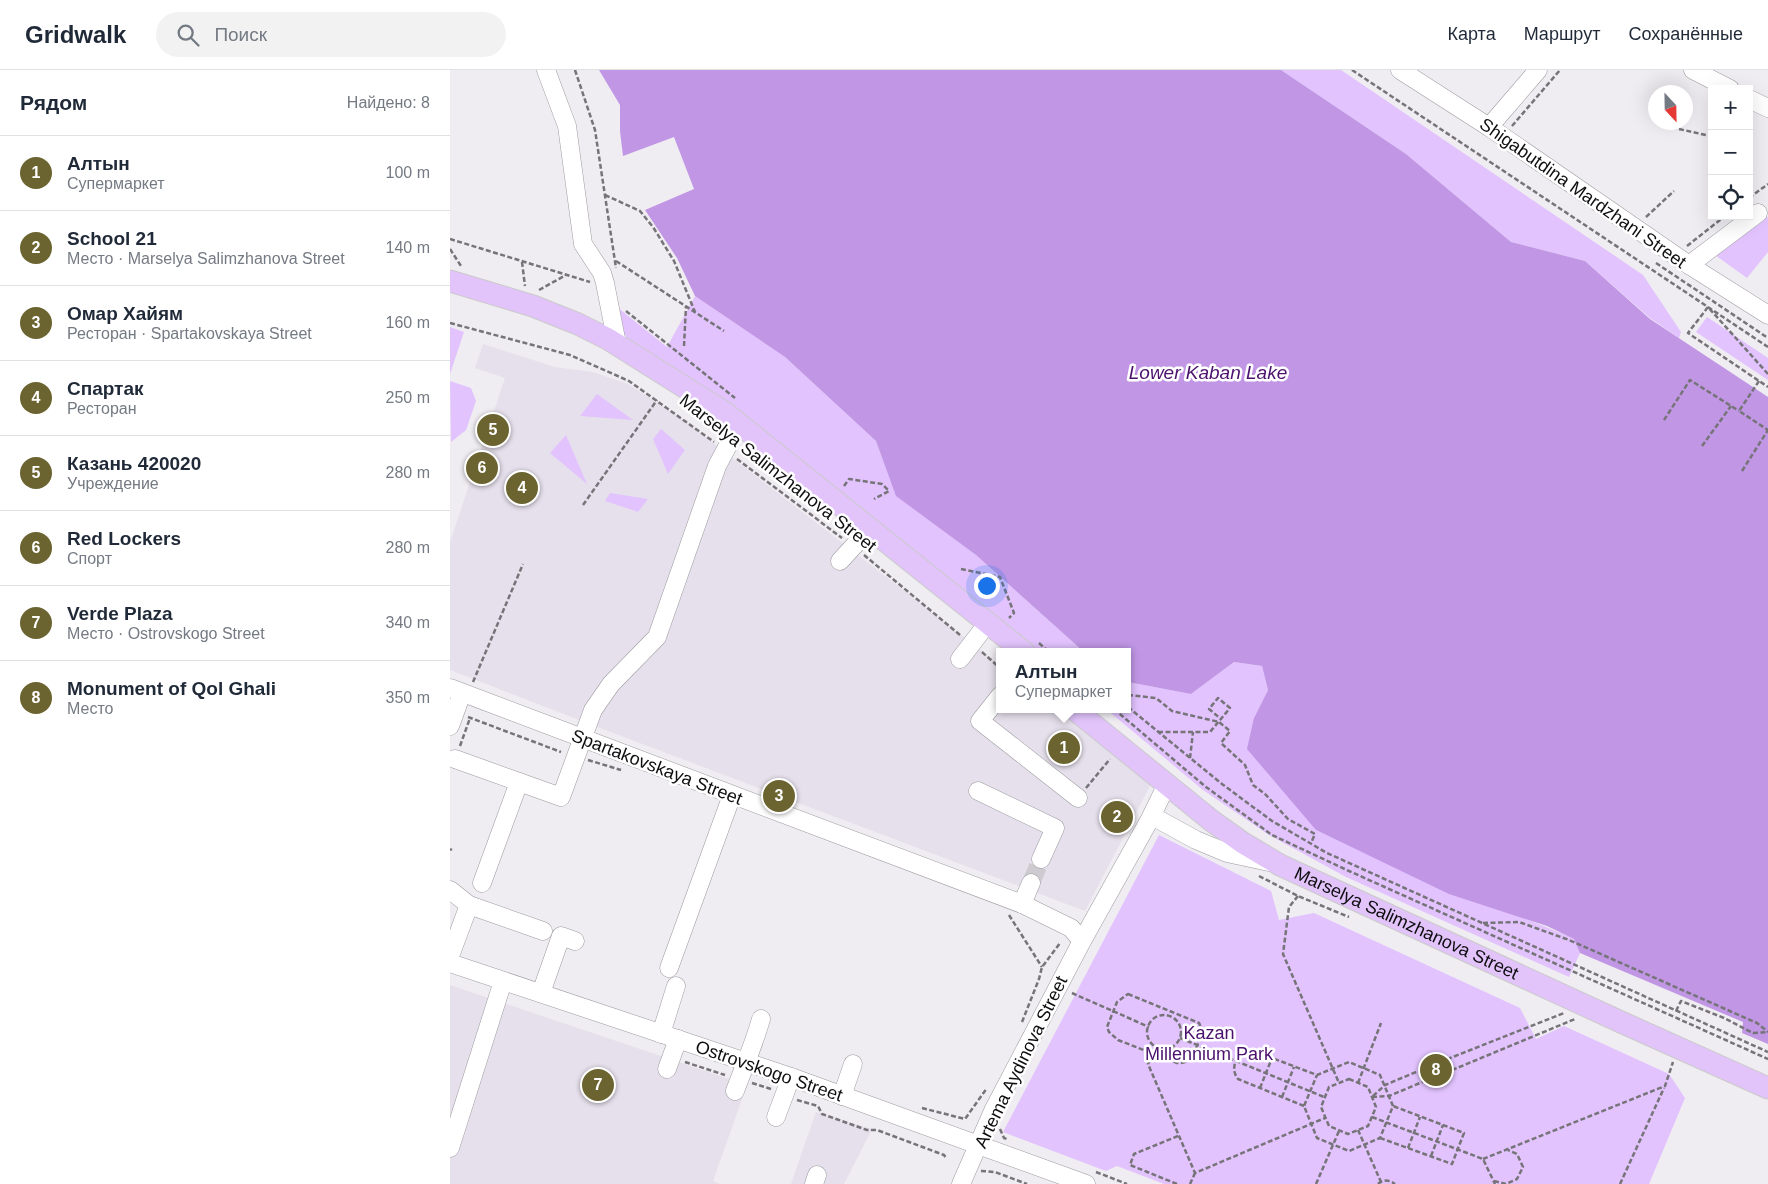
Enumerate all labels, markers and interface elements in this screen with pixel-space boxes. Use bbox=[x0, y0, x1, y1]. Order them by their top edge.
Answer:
search box bbox=[156, 12, 506, 57]
text: Gridwalk bbox=[25, 21, 126, 48]
icon: search bbox=[174, 21, 202, 49]
text: Поиск bbox=[214, 24, 267, 45]
text: Карта bbox=[1448, 24, 1496, 44]
text: Маршрут bbox=[1524, 24, 1600, 44]
text: Сохранённые bbox=[1628, 24, 1743, 44]
north arrow bbox=[1648, 85, 1693, 130]
map controls bbox=[1708, 85, 1753, 220]
button: + bbox=[1708, 85, 1753, 130]
text: Рядом bbox=[20, 91, 87, 114]
text: Найдено: 8 bbox=[347, 94, 430, 111]
street label: Shigabutdina Mardzhani Street bbox=[1476, 114, 1690, 272]
button: − bbox=[1708, 130, 1753, 175]
text: Алтын bbox=[67, 153, 130, 174]
text: 1 bbox=[32, 164, 40, 181]
text: 100 m bbox=[386, 164, 430, 181]
text: Супермаркет bbox=[67, 175, 165, 192]
button: locate bbox=[1708, 175, 1753, 220]
text: School 21 bbox=[67, 228, 157, 249]
text: 2 bbox=[32, 239, 40, 256]
text: 140 m bbox=[386, 239, 430, 256]
text: Место · Marselya Salimzhanova Street bbox=[67, 250, 345, 267]
text: Омар Хайям bbox=[67, 303, 183, 324]
text: 3 bbox=[32, 314, 40, 331]
text: 160 m bbox=[386, 314, 430, 331]
text: Ресторан · Spartakovskaya Street bbox=[67, 325, 312, 342]
water label: Lower Kaban Lake bbox=[1129, 362, 1287, 383]
text: Спартак bbox=[67, 378, 144, 399]
text: 4 bbox=[32, 389, 40, 406]
text: 250 m bbox=[386, 389, 430, 406]
street label: Marselya Salimzhanova Street bbox=[676, 390, 880, 556]
text: Ресторан bbox=[67, 400, 137, 417]
pin: 5 bbox=[477, 411, 509, 449]
pin: 6 bbox=[466, 449, 498, 487]
text: Казань 420020 bbox=[67, 453, 201, 474]
text: 5 bbox=[32, 464, 40, 481]
text: 280 m bbox=[386, 464, 430, 481]
pin: 4 bbox=[506, 469, 538, 507]
text: Учреждение bbox=[67, 475, 159, 492]
text: Red Lockers bbox=[67, 528, 181, 549]
text: 6 bbox=[32, 539, 40, 556]
text: 280 m bbox=[386, 539, 430, 556]
text: Спорт bbox=[67, 550, 112, 567]
your location bbox=[974, 573, 1000, 599]
text: Verde Plaza bbox=[67, 603, 173, 624]
text: 7 bbox=[32, 614, 40, 631]
text: 340 m bbox=[386, 614, 430, 631]
text: Место · Ostrovskogo Street bbox=[67, 625, 265, 642]
popup bbox=[996, 648, 1131, 713]
text: Алтын bbox=[1015, 661, 1077, 682]
text: Monument of Qol Ghali bbox=[67, 678, 276, 699]
text: Супермаркет bbox=[1015, 683, 1112, 700]
text: 8 bbox=[32, 689, 40, 706]
text: 350 m bbox=[386, 689, 430, 706]
text: Место bbox=[67, 700, 113, 717]
street label: Spartakovskaya Street bbox=[569, 725, 745, 809]
pin: 1 bbox=[1048, 729, 1080, 767]
pin: 3 bbox=[763, 777, 795, 815]
pin: 2 bbox=[1101, 798, 1133, 836]
street label: Marselya Salimzhanova Street bbox=[1291, 863, 1522, 983]
street label: Artema Aydinova Street bbox=[971, 973, 1071, 1151]
park label: Kazan Millennium Park bbox=[1145, 1023, 1274, 1064]
street label: Ostrovskogo Street bbox=[693, 1036, 845, 1106]
pin: 8 bbox=[1420, 1051, 1452, 1089]
pin: 7 bbox=[582, 1066, 614, 1104]

